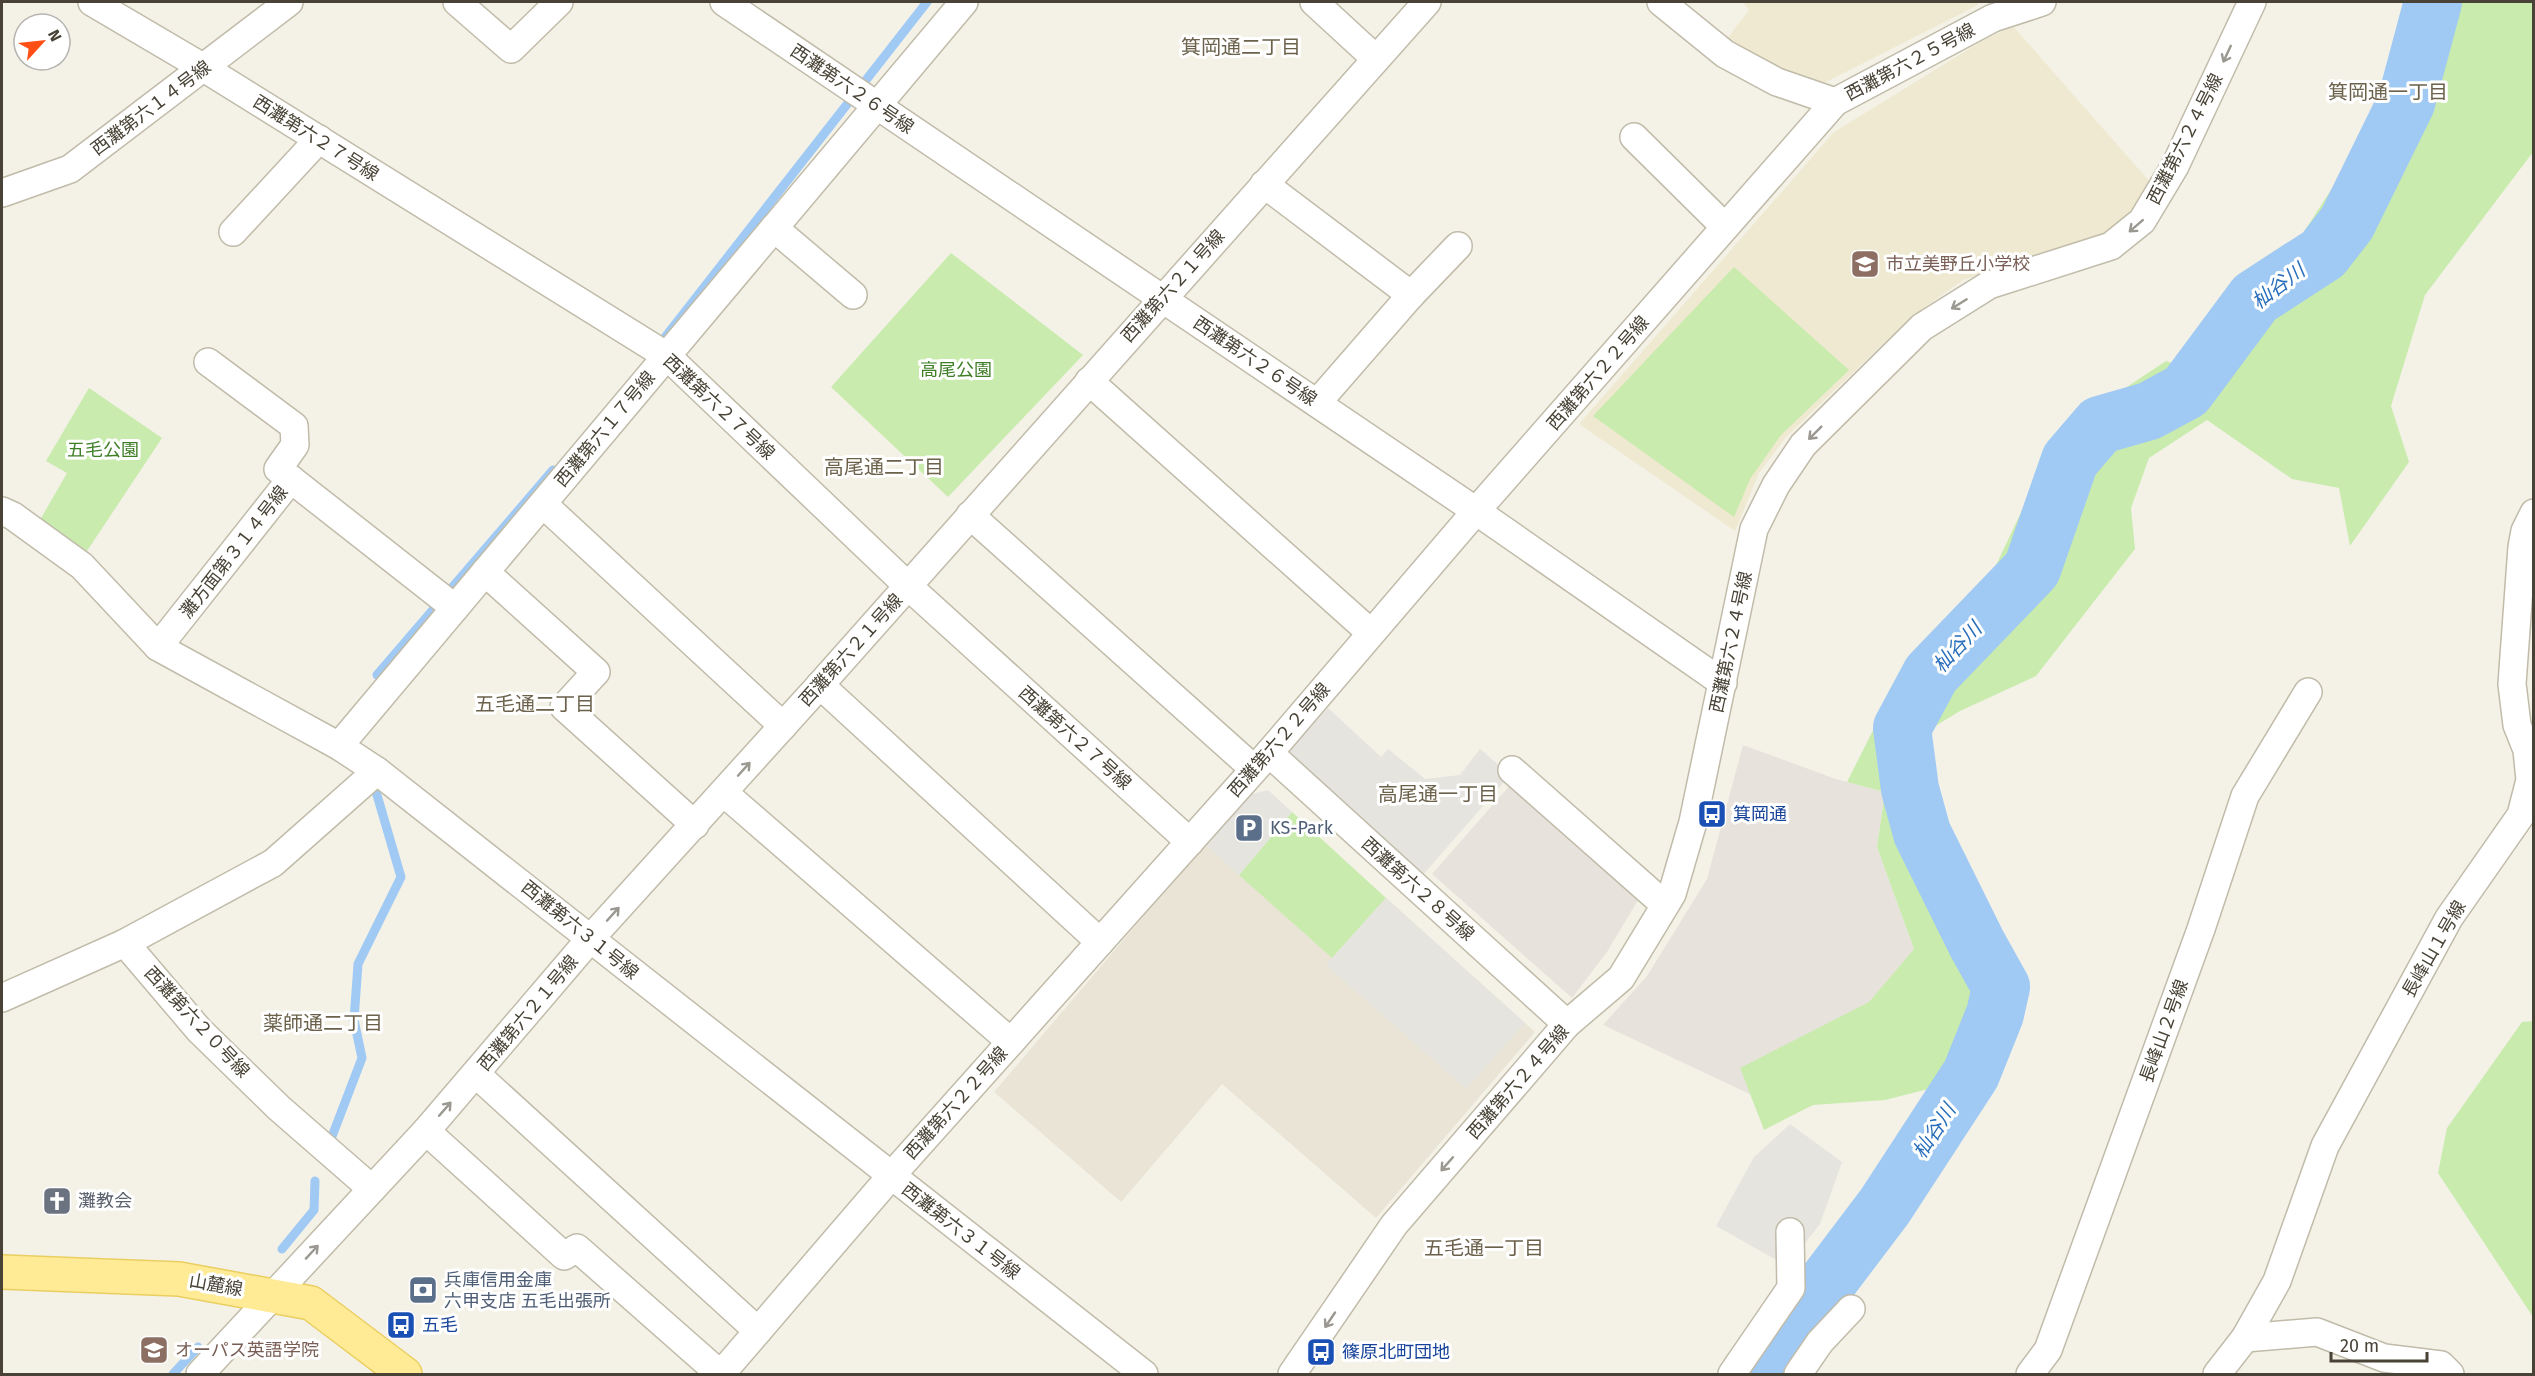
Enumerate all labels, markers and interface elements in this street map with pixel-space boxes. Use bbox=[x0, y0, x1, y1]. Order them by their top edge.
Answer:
north arrow bbox=[12, 12, 72, 72]
street label: 西灘第六２５号線 bbox=[1841, 18, 1979, 106]
text: N bbox=[44, 26, 66, 44]
district label: 箕岡通二丁目 bbox=[1181, 35, 1301, 59]
street label: 西灘第六２６号線 bbox=[786, 40, 918, 138]
one-way arrow bbox=[2221, 45, 2233, 63]
street label: 西灘第六１４号線 bbox=[87, 56, 215, 160]
street label: 西灘第六２４号線 bbox=[2143, 70, 2227, 208]
district label: 箕岡通一丁目 bbox=[2328, 80, 2448, 104]
street label: 西灘第六２７号線 bbox=[249, 91, 383, 185]
one-way arrow bbox=[2128, 218, 2144, 232]
street label: 西灘第六２１号線 bbox=[1117, 225, 1229, 347]
school or university icon: 市立美野丘小学校 bbox=[1849, 248, 1881, 280]
place label: 市立美野丘小学校 bbox=[1886, 253, 2030, 275]
water label: 杣谷川 bbox=[2247, 257, 2311, 314]
one-way arrow bbox=[1951, 297, 1968, 310]
street label: 西灘第六２２号線 bbox=[1542, 311, 1654, 435]
street label: 西灘第六２６号線 bbox=[1189, 312, 1321, 410]
street label: 西灘第六２７号線 bbox=[659, 350, 779, 464]
park label: 高尾公園 bbox=[920, 359, 992, 381]
street label: 西灘第六１７号線 bbox=[550, 367, 660, 491]
one-way arrow bbox=[1808, 426, 1822, 441]
park label: 五毛公園 bbox=[67, 439, 139, 461]
district label: 高尾通二丁目 bbox=[824, 455, 944, 479]
street label: 灘方面第３１４号線 bbox=[175, 481, 293, 623]
street label: 西灘第六２４号線 bbox=[1705, 569, 1757, 715]
street label: 西灘第六２１号線 bbox=[795, 589, 907, 711]
water label: 杣谷川 bbox=[1928, 615, 1988, 677]
street label: 西灘第六２２号線 bbox=[1223, 678, 1335, 802]
street label: 西灘第六２７号線 bbox=[1014, 682, 1136, 794]
district label: 五毛通二丁目 bbox=[475, 692, 595, 716]
one-way arrow bbox=[737, 762, 751, 777]
district label: 高尾通一丁目 bbox=[1378, 782, 1498, 806]
bus stop icon: 箕岡通 bbox=[1696, 798, 1728, 830]
place label: 箕岡通 bbox=[1733, 803, 1787, 825]
parking icon: KS-Park bbox=[1233, 812, 1265, 844]
place label: KS-Park bbox=[1270, 817, 1334, 839]
street label: 西灘第六２８号線 bbox=[1357, 833, 1479, 945]
street label: 西灘第六３１号線 bbox=[517, 876, 643, 984]
street label: 長峰山１号線 bbox=[2397, 897, 2471, 1001]
one-way arrow bbox=[606, 907, 620, 922]
street label: 西灘第六２１号線 bbox=[473, 951, 583, 1075]
street label: 西灘第六２０号線 bbox=[140, 962, 254, 1082]
street label: 長峰山２号線 bbox=[2135, 976, 2193, 1086]
district label: 薬師通二丁目 bbox=[263, 1011, 383, 1035]
street label: 西灘第六２４号線 bbox=[1462, 1020, 1574, 1144]
street label: 西灘第六２２号線 bbox=[900, 1042, 1012, 1164]
water label: 杣谷川 bbox=[1908, 1098, 1961, 1163]
one-way arrow bbox=[438, 1102, 452, 1117]
one-way arrow bbox=[1440, 1156, 1453, 1172]
street label: 西灘第六３１号線 bbox=[897, 1178, 1025, 1284]
church icon: 灘教会 bbox=[41, 1185, 73, 1217]
place label: 灘教会 bbox=[78, 1190, 132, 1212]
district label: 五毛通一丁目 bbox=[1424, 1236, 1544, 1260]
one-way arrow bbox=[305, 1245, 319, 1260]
street label: 山麓線 bbox=[188, 1269, 244, 1301]
place label: 兵庫信用金庫 六甲支店 五毛出張所 bbox=[444, 1269, 611, 1312]
bank icon: 兵庫信用金庫 六甲支店 五毛出張所 bbox=[407, 1274, 439, 1306]
bus stop icon: 五毛 bbox=[385, 1309, 417, 1341]
one-way arrow bbox=[1324, 1311, 1336, 1327]
place label: 五毛 bbox=[422, 1314, 458, 1336]
scale bar bbox=[2331, 1325, 2427, 1363]
school or university icon: オーパス英語学院 bbox=[138, 1334, 170, 1366]
text: 20 m bbox=[2340, 1335, 2379, 1357]
bus stop icon: 篠原北町団地 bbox=[1305, 1336, 1337, 1368]
place label: オーパス英語学院 bbox=[175, 1339, 319, 1361]
place label: 篠原北町団地 bbox=[1342, 1341, 1450, 1363]

